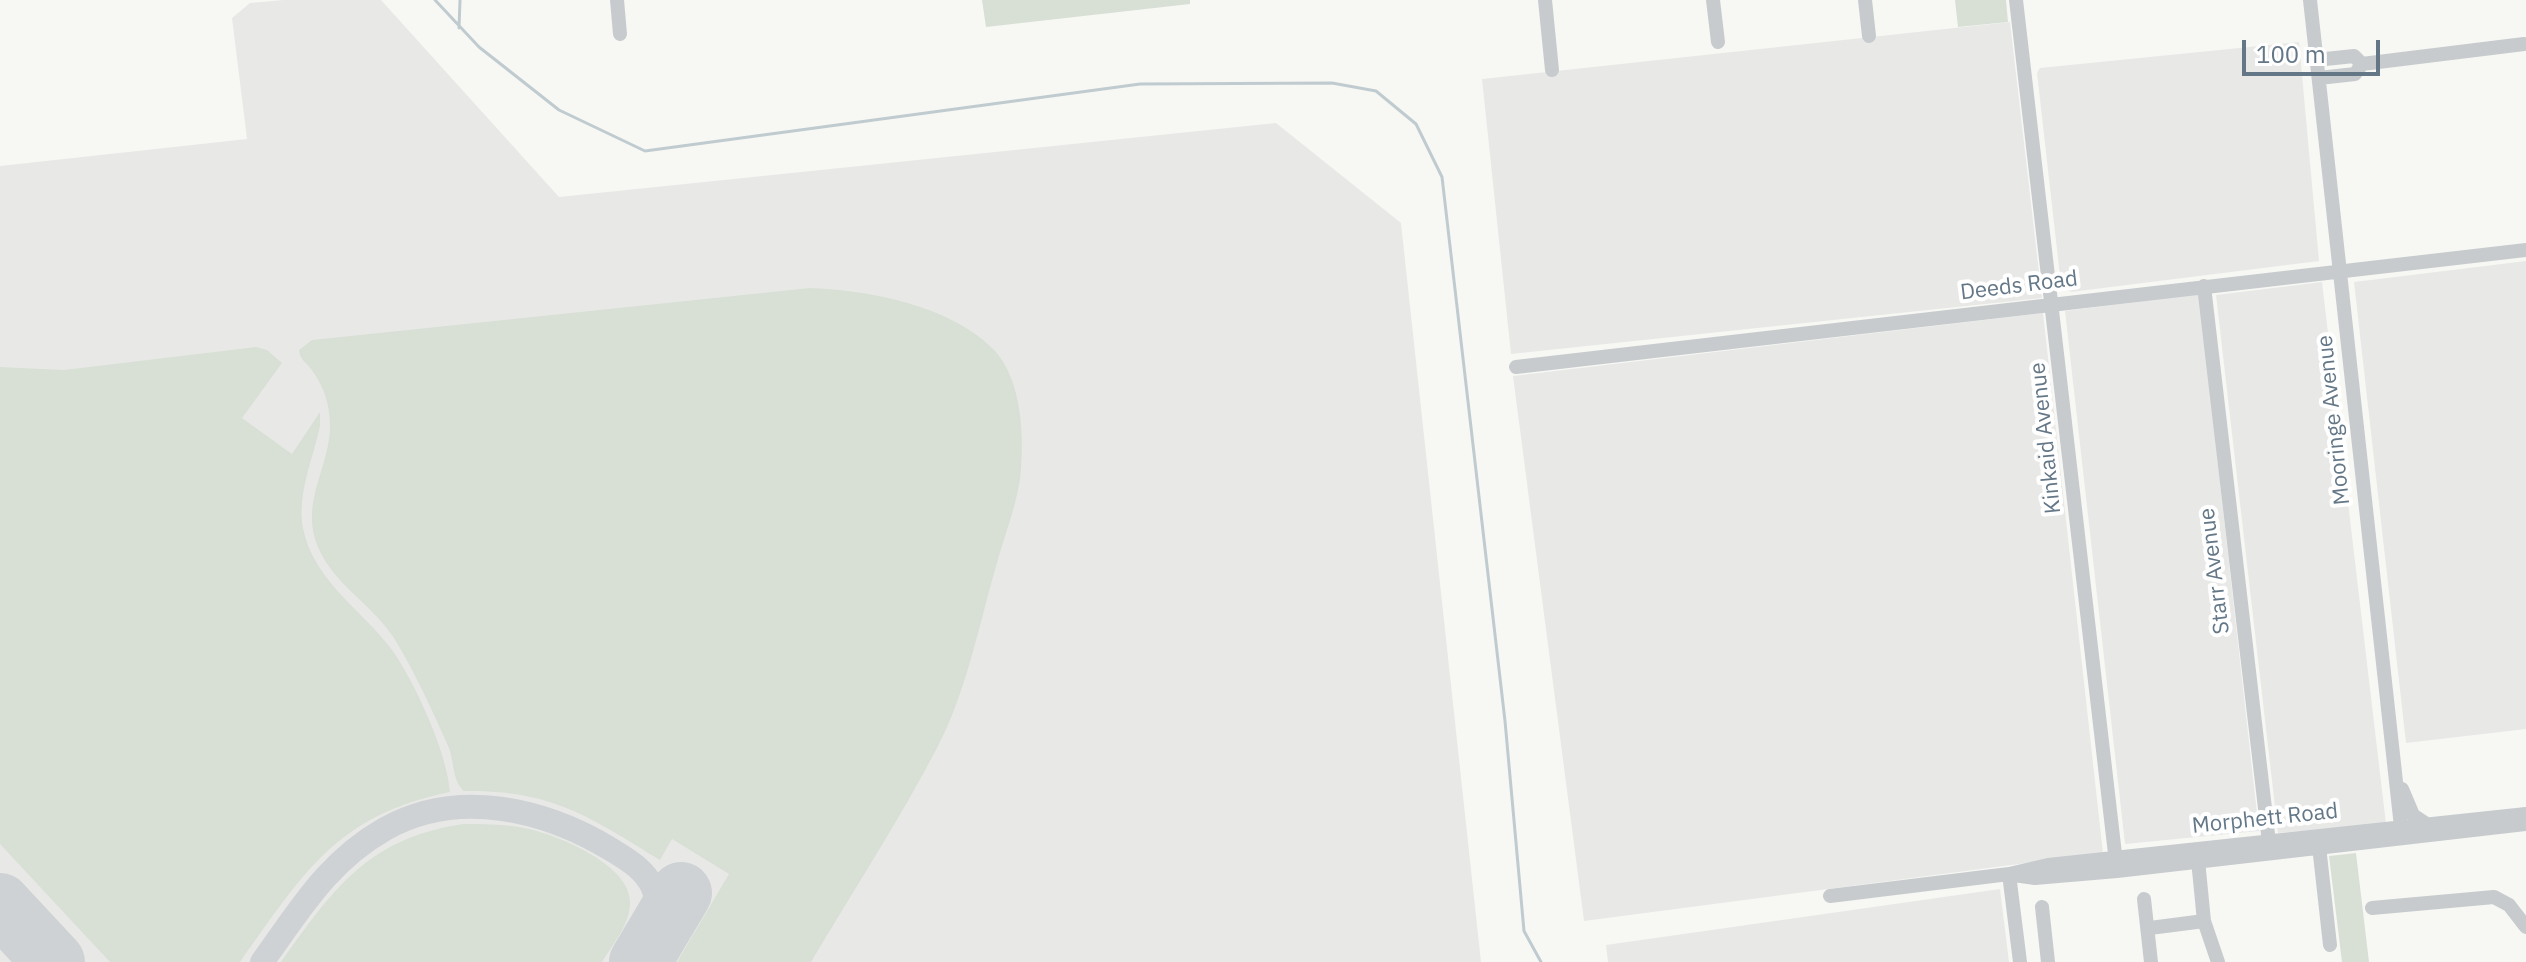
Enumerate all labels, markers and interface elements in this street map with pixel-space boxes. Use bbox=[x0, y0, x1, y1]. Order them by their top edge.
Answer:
scale bar bbox=[2246, 24, 2384, 74]
text: 100 m bbox=[2256, 38, 2326, 70]
street label: Deeds Road bbox=[1959, 266, 2079, 306]
street label: Mooringe Avenue bbox=[2312, 334, 2356, 506]
street label: Kinkaid Avenue bbox=[2025, 361, 2067, 515]
street label: Starr Avenue bbox=[2194, 506, 2236, 636]
street label: Morphett Road bbox=[2191, 798, 2339, 840]

